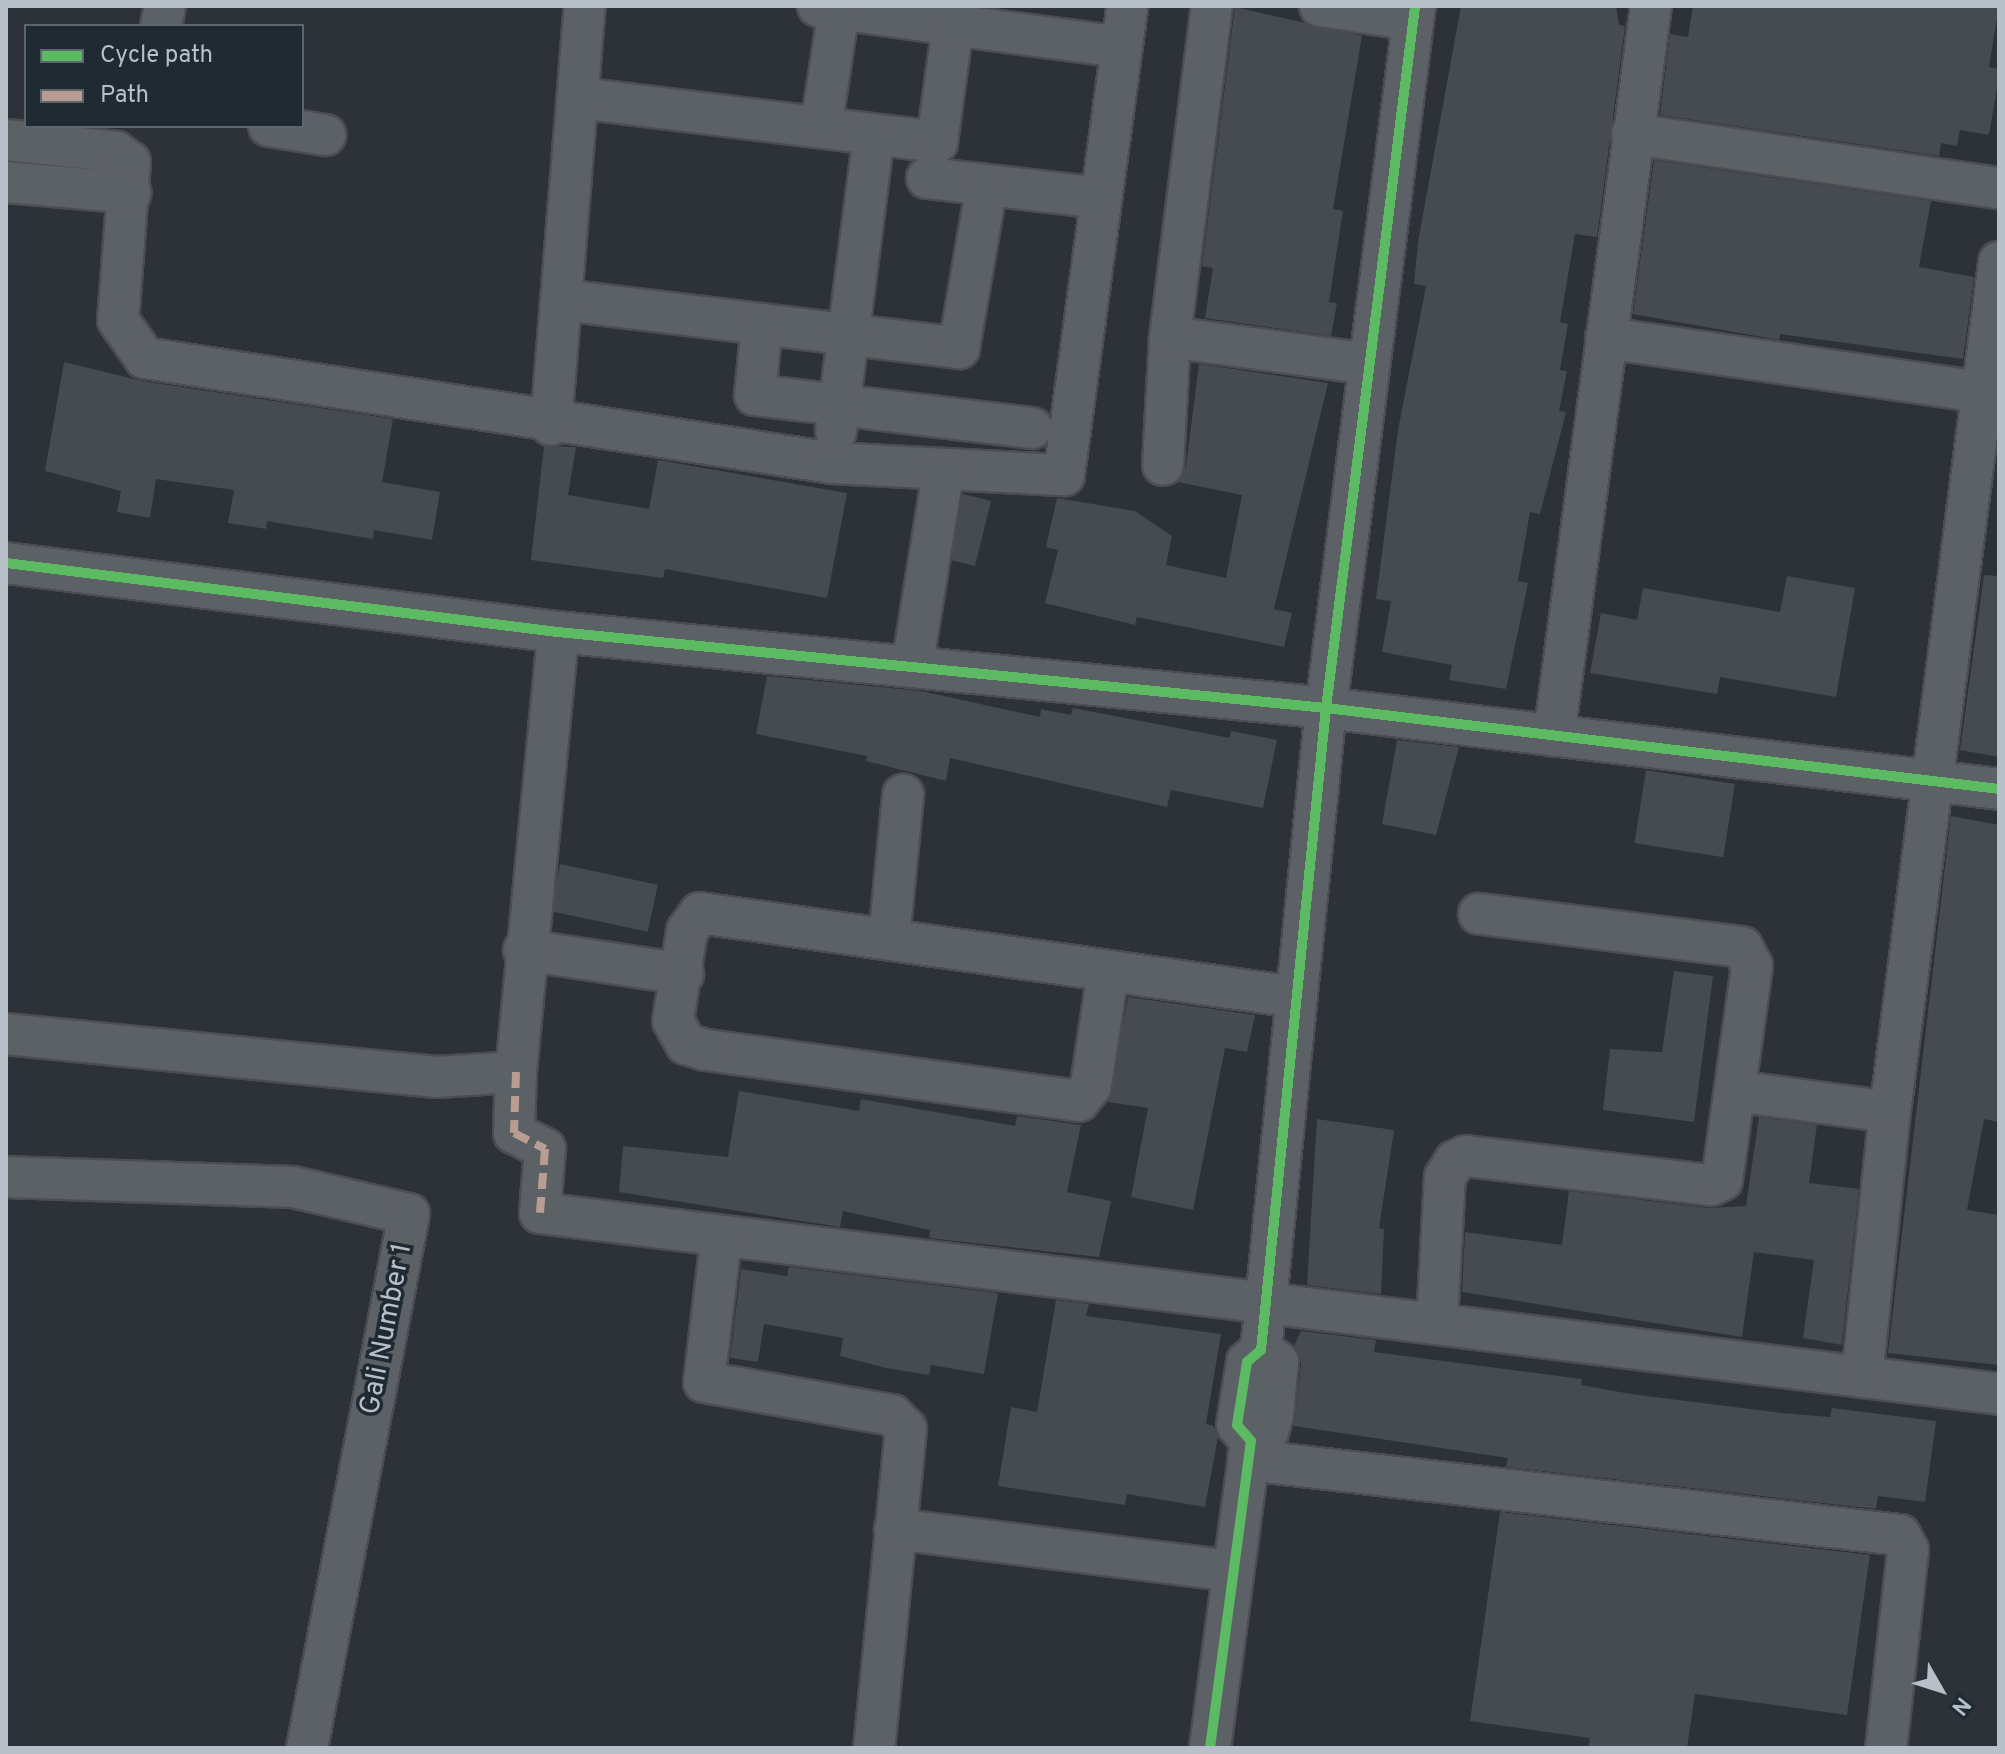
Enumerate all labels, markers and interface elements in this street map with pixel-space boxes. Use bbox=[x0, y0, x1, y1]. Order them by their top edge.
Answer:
legend bbox=[24, 24, 304, 128]
text: Cycle path bbox=[100, 41, 213, 71]
text: Path bbox=[100, 81, 149, 111]
street label: Gali Number 1 bbox=[354, 1240, 420, 1418]
north arrow bbox=[1901, 1650, 1981, 1730]
text: N bbox=[1945, 1691, 1976, 1720]

